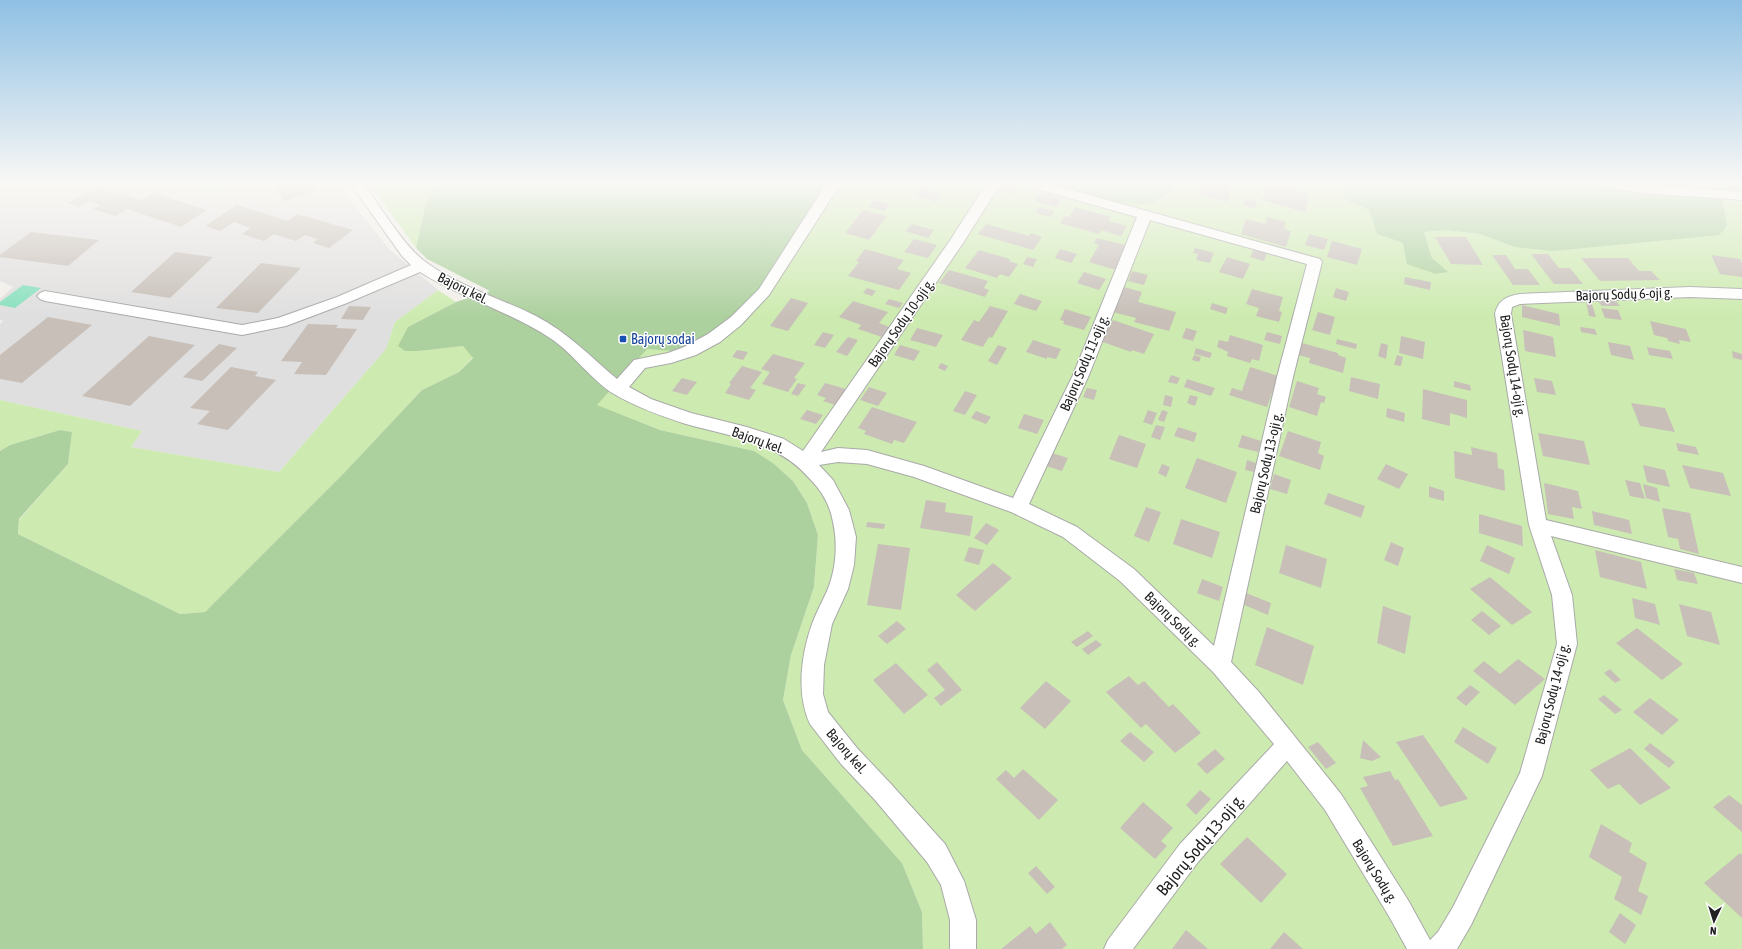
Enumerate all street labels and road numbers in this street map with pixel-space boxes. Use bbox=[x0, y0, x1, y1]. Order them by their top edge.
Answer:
street label: Bajorų kel. bbox=[435, 269, 491, 307]
street label: Bajorų Sodų 10-oji g. bbox=[865, 276, 937, 370]
street label: Bajorų Sodų 6-oji g. bbox=[1575, 284, 1673, 304]
street label: Bajorų Sodų 11-oji g. bbox=[1057, 312, 1111, 414]
street label: Bajorų Sodų 14-oji g. bbox=[1497, 314, 1529, 418]
street label: Bajorų Sodų 13-oji g. bbox=[1247, 411, 1285, 515]
street label: Bajorų kel. bbox=[730, 423, 786, 457]
street label: Bajorų Sodų g. bbox=[1142, 588, 1204, 650]
street label: Bajorų Sodų 14-oji g. bbox=[1532, 642, 1572, 746]
street label: Bajorų kel. bbox=[823, 725, 871, 777]
street label: Bajorų Sodų 13-oji g. bbox=[1152, 790, 1248, 900]
street label: Bajorų Sodų g. bbox=[1349, 836, 1401, 906]

